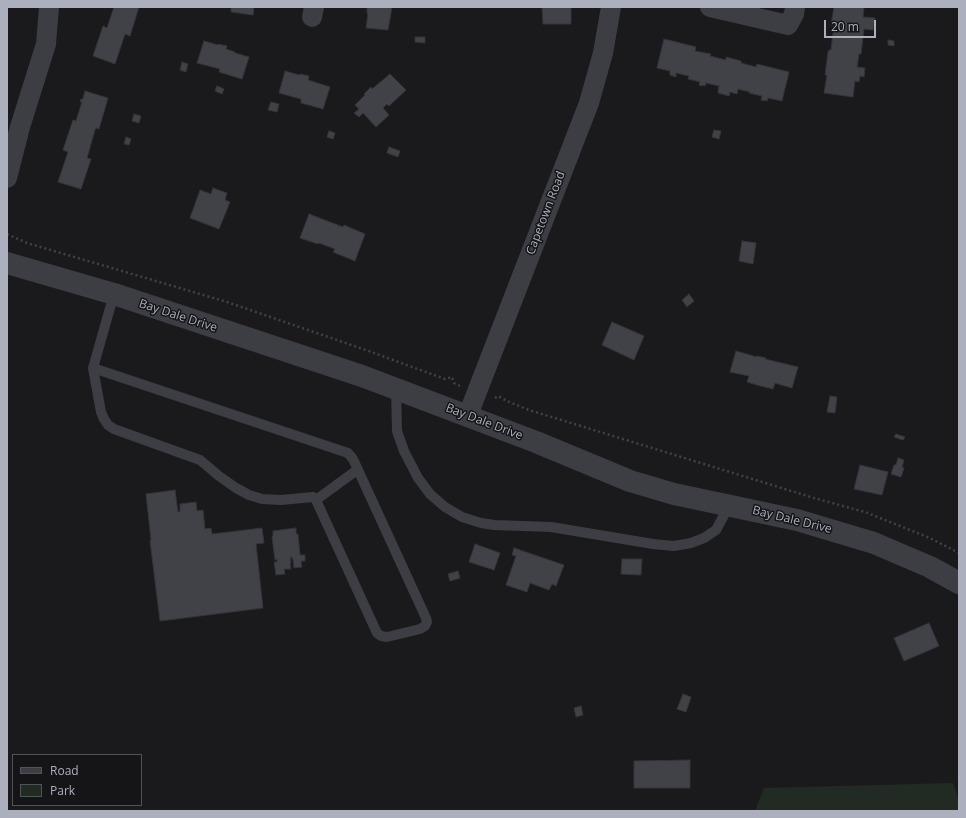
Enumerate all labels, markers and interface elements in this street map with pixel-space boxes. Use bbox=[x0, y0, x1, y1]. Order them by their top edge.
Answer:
scale bar bbox=[826, 12, 878, 38]
text: 20 m bbox=[831, 18, 859, 35]
street label: Capetown Road bbox=[523, 169, 569, 257]
street label: Bay Dale Drive bbox=[137, 297, 219, 335]
street label: Bay Dale Drive bbox=[444, 401, 524, 443]
street label: Bay Dale Drive bbox=[751, 503, 833, 537]
legend bbox=[12, 754, 142, 806]
text: Road bbox=[50, 762, 79, 779]
text: Park bbox=[50, 782, 75, 799]

